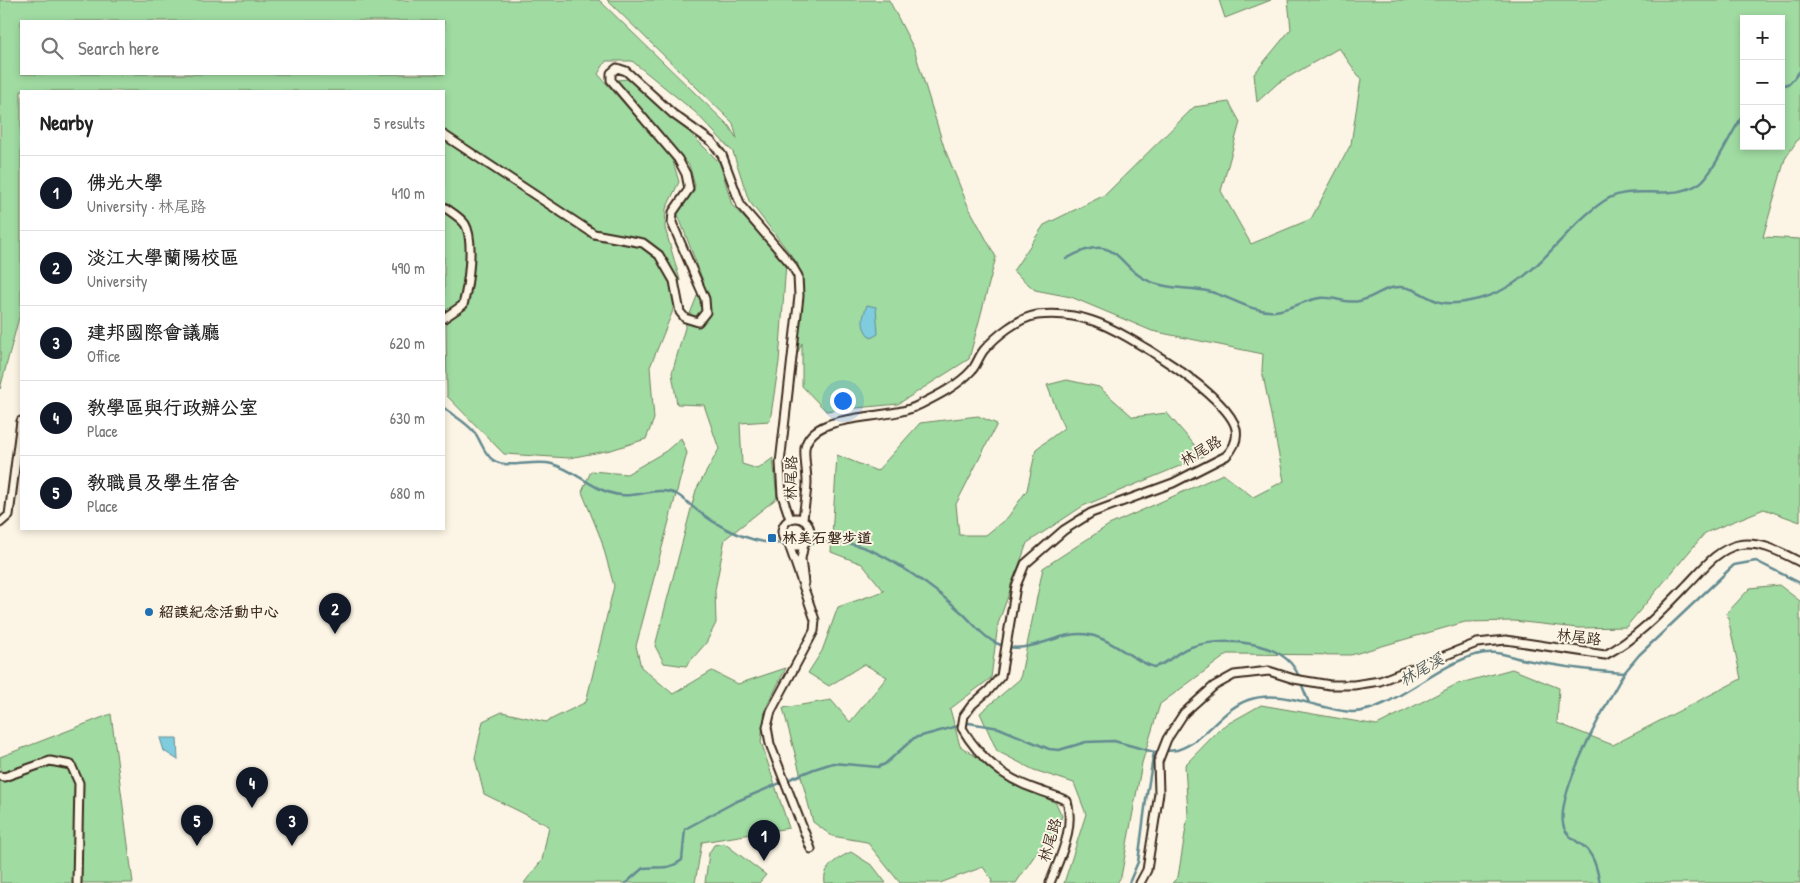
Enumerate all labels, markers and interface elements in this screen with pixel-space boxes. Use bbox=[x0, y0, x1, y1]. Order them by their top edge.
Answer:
map controls bbox=[1740, 15, 1785, 150]
button: + bbox=[1740, 15, 1785, 60]
search box bbox=[20, 20, 445, 75]
icon: search bbox=[38, 34, 66, 62]
text: Search here bbox=[78, 35, 159, 61]
button: − bbox=[1740, 60, 1785, 105]
button: locate bbox=[1740, 105, 1785, 150]
text: Nearby bbox=[40, 108, 93, 137]
text: 5 results bbox=[374, 112, 425, 134]
text: 佛光大學 bbox=[87, 169, 163, 195]
text: 1 bbox=[53, 182, 59, 204]
text: 410 m bbox=[391, 182, 425, 204]
text: University · 林尾路 bbox=[87, 195, 206, 217]
text: 淡江大學蘭陽校區 bbox=[87, 244, 239, 270]
text: 2 bbox=[52, 257, 60, 279]
text: 490 m bbox=[391, 257, 425, 279]
text: University bbox=[87, 270, 148, 292]
text: 建邦國際會議廳 bbox=[87, 319, 220, 345]
text: 3 bbox=[52, 332, 60, 354]
text: 620 m bbox=[389, 332, 425, 354]
text: Office bbox=[87, 345, 120, 367]
your location bbox=[830, 388, 856, 414]
text: 教學區與行政辦公室 bbox=[87, 394, 258, 420]
text: 4 bbox=[53, 407, 59, 429]
text: 630 m bbox=[390, 407, 425, 429]
text: Place bbox=[87, 420, 118, 442]
street label: 林尾路 bbox=[1176, 430, 1225, 471]
street label: 林尾路 bbox=[780, 455, 801, 501]
text: 教職員及學生宿舍 bbox=[87, 469, 239, 495]
text: 5 bbox=[53, 482, 59, 504]
text: 680 m bbox=[390, 482, 425, 504]
text: Place bbox=[87, 495, 118, 517]
place label: 林美石磐步道 bbox=[782, 527, 872, 548]
marker: 林美石磐步道 bbox=[766, 532, 778, 544]
pin: 2 bbox=[319, 593, 351, 634]
place label: 紹謨紀念活動中心 bbox=[159, 601, 279, 622]
marker: 紹謨紀念活動中心 bbox=[143, 606, 155, 618]
street label: 林尾路 bbox=[1555, 623, 1603, 650]
water label: 林尾溪 bbox=[1395, 647, 1448, 691]
pin: 4 bbox=[236, 767, 268, 808]
pin: 5 bbox=[181, 805, 213, 846]
pin: 3 bbox=[276, 805, 308, 846]
street label: 林尾路 bbox=[1033, 815, 1066, 864]
pin: 1 bbox=[748, 820, 780, 861]

